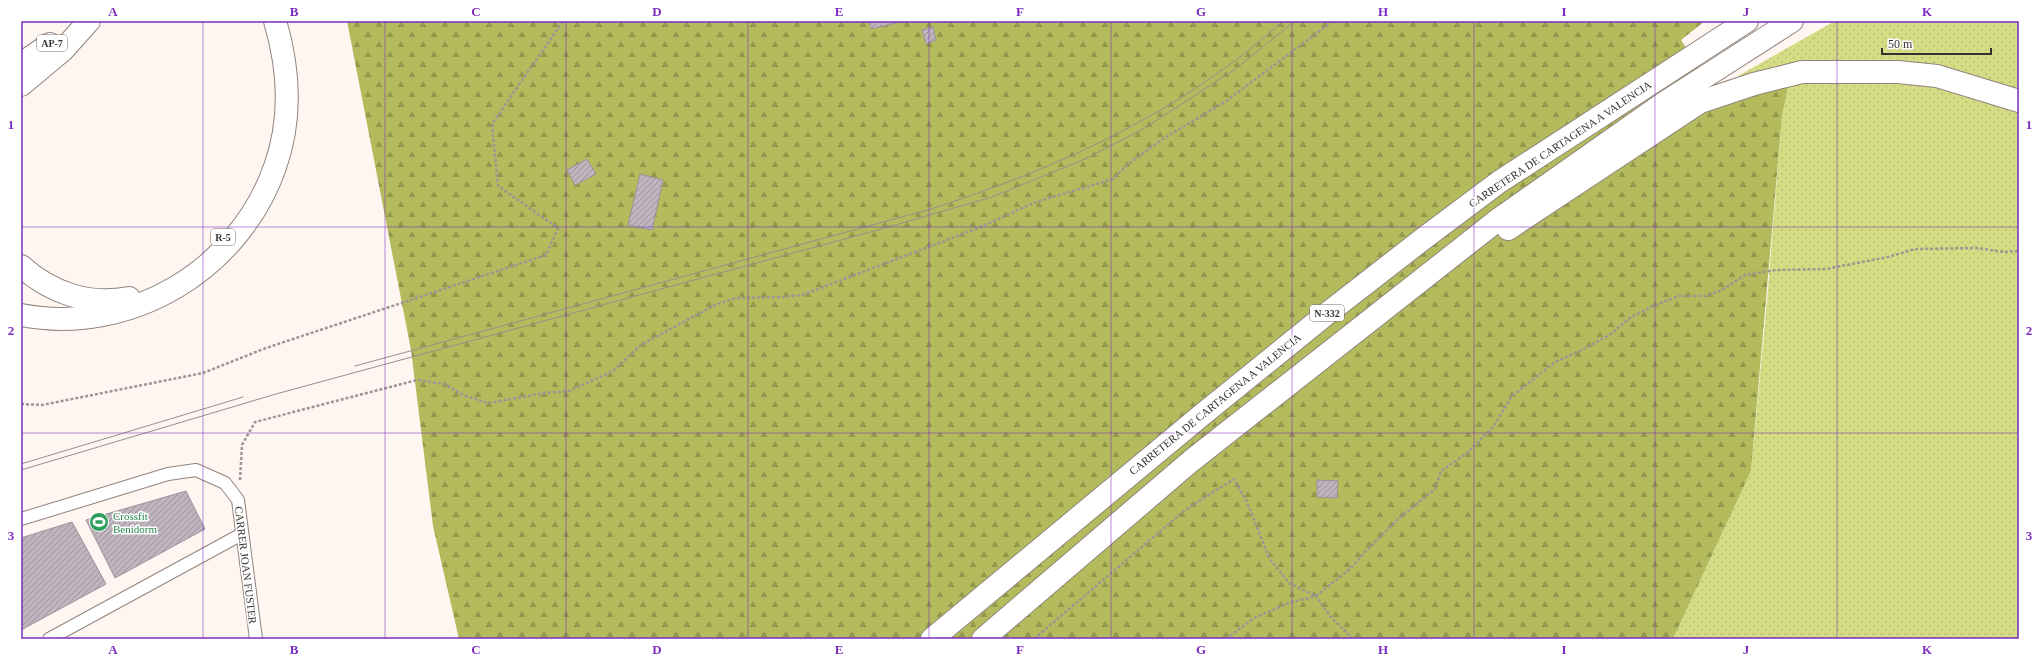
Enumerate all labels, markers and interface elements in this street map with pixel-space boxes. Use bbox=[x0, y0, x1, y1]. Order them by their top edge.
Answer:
text: A bbox=[108, 4, 118, 19]
text: B bbox=[290, 4, 299, 19]
text: C bbox=[471, 4, 481, 19]
text: D bbox=[652, 4, 662, 19]
text: E bbox=[835, 4, 843, 19]
text: F bbox=[1016, 4, 1024, 19]
text: G bbox=[1196, 4, 1206, 19]
text: H bbox=[1378, 4, 1388, 19]
text: I bbox=[1561, 4, 1567, 19]
text: J bbox=[1743, 4, 1750, 19]
text: K bbox=[1922, 4, 1933, 19]
scale bar bbox=[1882, 30, 1991, 56]
road number: AP-7 bbox=[37, 35, 67, 51]
text: 50 m bbox=[1888, 37, 1913, 51]
street label: CARRETERA DE CARTAGENA A VALENCIA bbox=[1466, 78, 1654, 210]
text: 1 bbox=[8, 117, 14, 132]
text: 1 bbox=[2026, 117, 2032, 132]
road number: R-5 bbox=[211, 229, 235, 245]
road number: N-332 bbox=[1310, 305, 1344, 321]
text: 2 bbox=[8, 323, 14, 338]
text: 2 bbox=[2026, 323, 2032, 338]
street label: CARRETERA DE CARTAGENA A VALENCIA bbox=[1127, 331, 1303, 477]
street label: CARRER JOAN FUSTER bbox=[233, 505, 259, 625]
place label: Crossfit Benidorm bbox=[113, 510, 157, 535]
sports icon: Crossfit Benidorm bbox=[88, 511, 110, 533]
text: 3 bbox=[8, 528, 15, 543]
text: 3 bbox=[2026, 528, 2033, 543]
text: A bbox=[108, 642, 118, 657]
text: B bbox=[290, 642, 299, 657]
text: C bbox=[471, 642, 481, 657]
text: D bbox=[652, 642, 662, 657]
text: E bbox=[835, 642, 843, 657]
text: F bbox=[1016, 642, 1024, 657]
text: G bbox=[1196, 642, 1206, 657]
text: H bbox=[1378, 642, 1388, 657]
text: I bbox=[1561, 642, 1567, 657]
text: J bbox=[1743, 642, 1750, 657]
text: K bbox=[1922, 642, 1933, 657]

